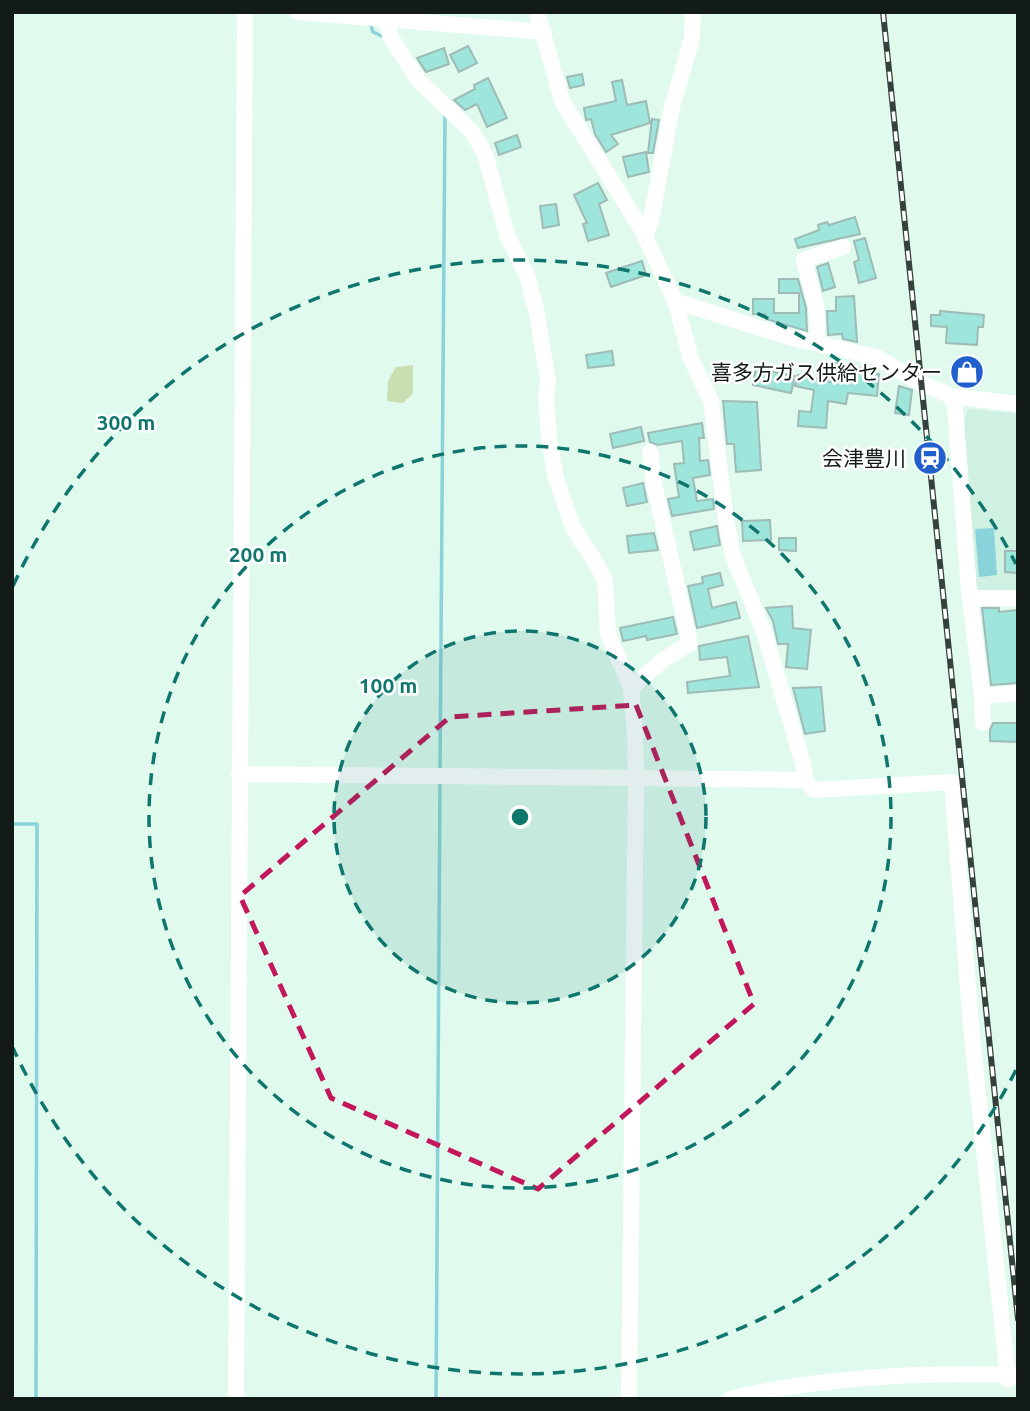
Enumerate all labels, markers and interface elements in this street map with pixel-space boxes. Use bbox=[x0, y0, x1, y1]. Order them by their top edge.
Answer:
shop icon: 喜多方ガス供給センター bbox=[948, 353, 986, 391]
place label: 喜多方ガス供給センター bbox=[711, 360, 942, 384]
text: 300 m bbox=[97, 410, 155, 434]
station icon: 会津豊川 bbox=[911, 439, 949, 477]
place label: 会津豊川 bbox=[822, 446, 906, 470]
text: 200 m bbox=[229, 542, 287, 566]
text: 100 m bbox=[359, 673, 417, 697]
centre of rings bbox=[508, 805, 532, 829]

